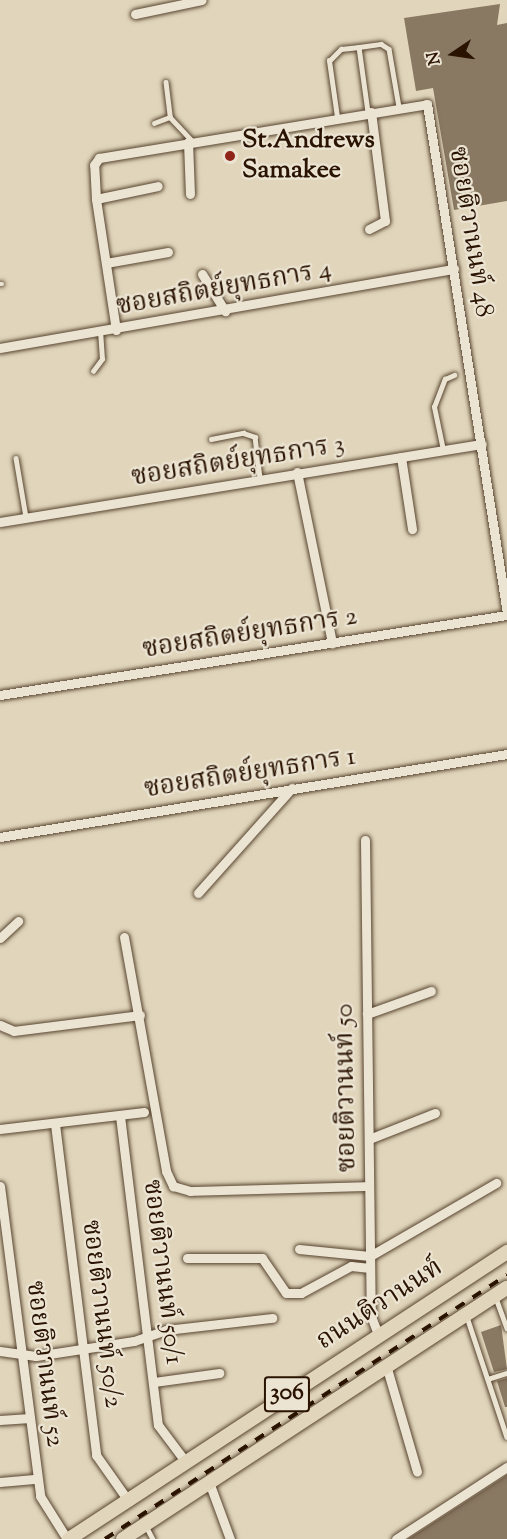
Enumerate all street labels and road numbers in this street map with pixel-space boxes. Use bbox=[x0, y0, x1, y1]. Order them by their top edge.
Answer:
street label: ซอยติวานนท์ 48 bbox=[441, 145, 499, 319]
street label: ซอยสถิตย์ยุทธการ 4 bbox=[114, 255, 334, 323]
street label: ซอยสถิตย์ยุทธการ 3 bbox=[129, 430, 347, 494]
street label: ซอยสถิตย์ยุทธการ 2 bbox=[140, 602, 360, 666]
street label: ซอยสถิตย์ยุทธการ 1 bbox=[142, 742, 358, 806]
street label: ซอยติวานนท์ 50 bbox=[330, 1003, 364, 1173]
street label: ซอยติวานนท์ 50/1 bbox=[135, 1178, 189, 1366]
street label: ซอยติวานนท์ 50/2 bbox=[74, 1218, 128, 1410]
street label: ถนนติวานนท์ bbox=[311, 1253, 449, 1357]
street label: ซอยติวานนท์ 52 bbox=[18, 1279, 70, 1449]
road number: 306 bbox=[263, 1373, 311, 1415]

